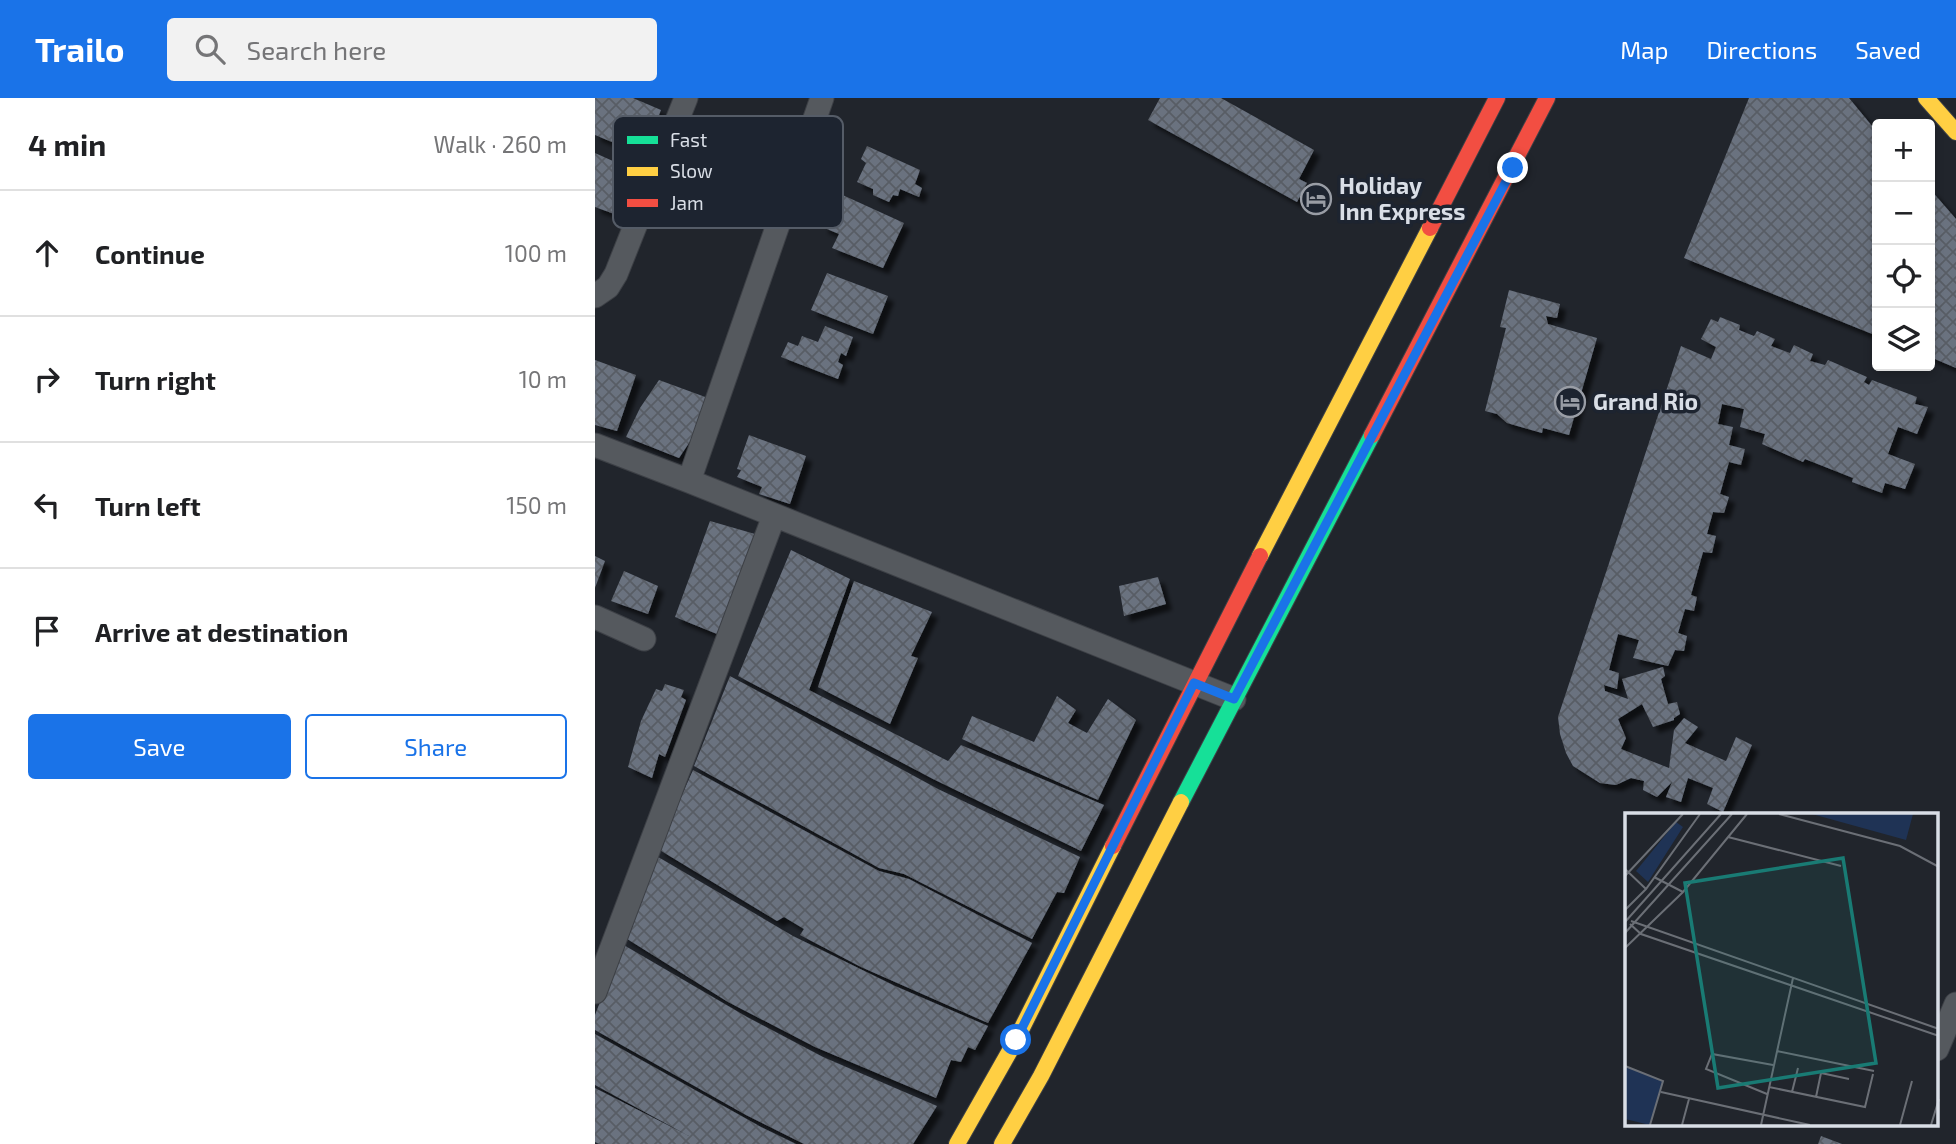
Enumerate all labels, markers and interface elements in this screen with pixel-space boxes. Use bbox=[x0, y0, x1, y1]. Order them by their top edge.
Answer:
search box bbox=[167, 18, 657, 81]
text: Trailo bbox=[35, 29, 125, 69]
icon: search bbox=[191, 30, 229, 68]
text: Search here bbox=[247, 34, 386, 65]
text: Map bbox=[1620, 35, 1668, 64]
text: Directions bbox=[1706, 35, 1817, 64]
text: Saved bbox=[1855, 35, 1921, 64]
legend bbox=[613, 116, 843, 228]
map controls bbox=[1872, 119, 1935, 371]
button: + bbox=[1872, 119, 1935, 182]
text: 4 min bbox=[28, 126, 106, 162]
text: Fast bbox=[670, 128, 707, 151]
text: Walk · 260 m bbox=[434, 130, 567, 158]
route end bbox=[1497, 152, 1528, 183]
text: Slow bbox=[670, 159, 713, 182]
place label: Holiday Inn Express bbox=[1339, 171, 1466, 225]
hotel icon: Holiday Inn Express bbox=[1299, 182, 1333, 216]
button: − bbox=[1872, 182, 1935, 245]
text: Jam bbox=[670, 191, 704, 214]
icon: ahead bbox=[28, 234, 66, 272]
text: Continue bbox=[95, 238, 205, 269]
text: 100 m bbox=[505, 239, 567, 267]
button: locate bbox=[1872, 245, 1935, 308]
button: layers bbox=[1872, 308, 1935, 371]
icon: right bbox=[28, 360, 66, 398]
text: Turn right bbox=[95, 364, 216, 395]
text: 10 m bbox=[519, 365, 567, 393]
hotel icon: Grand Rio bbox=[1553, 385, 1587, 419]
place label: Grand Rio bbox=[1593, 387, 1698, 415]
icon: left bbox=[28, 486, 66, 524]
text: Turn left bbox=[95, 490, 201, 521]
text: 150 m bbox=[506, 491, 567, 519]
icon: arrive bbox=[28, 612, 66, 650]
text: Arrive at destination bbox=[95, 616, 348, 647]
button: Save bbox=[28, 714, 291, 779]
button: Share bbox=[305, 714, 567, 779]
inset map bbox=[1625, 813, 1939, 1126]
route start bbox=[1000, 1024, 1031, 1055]

